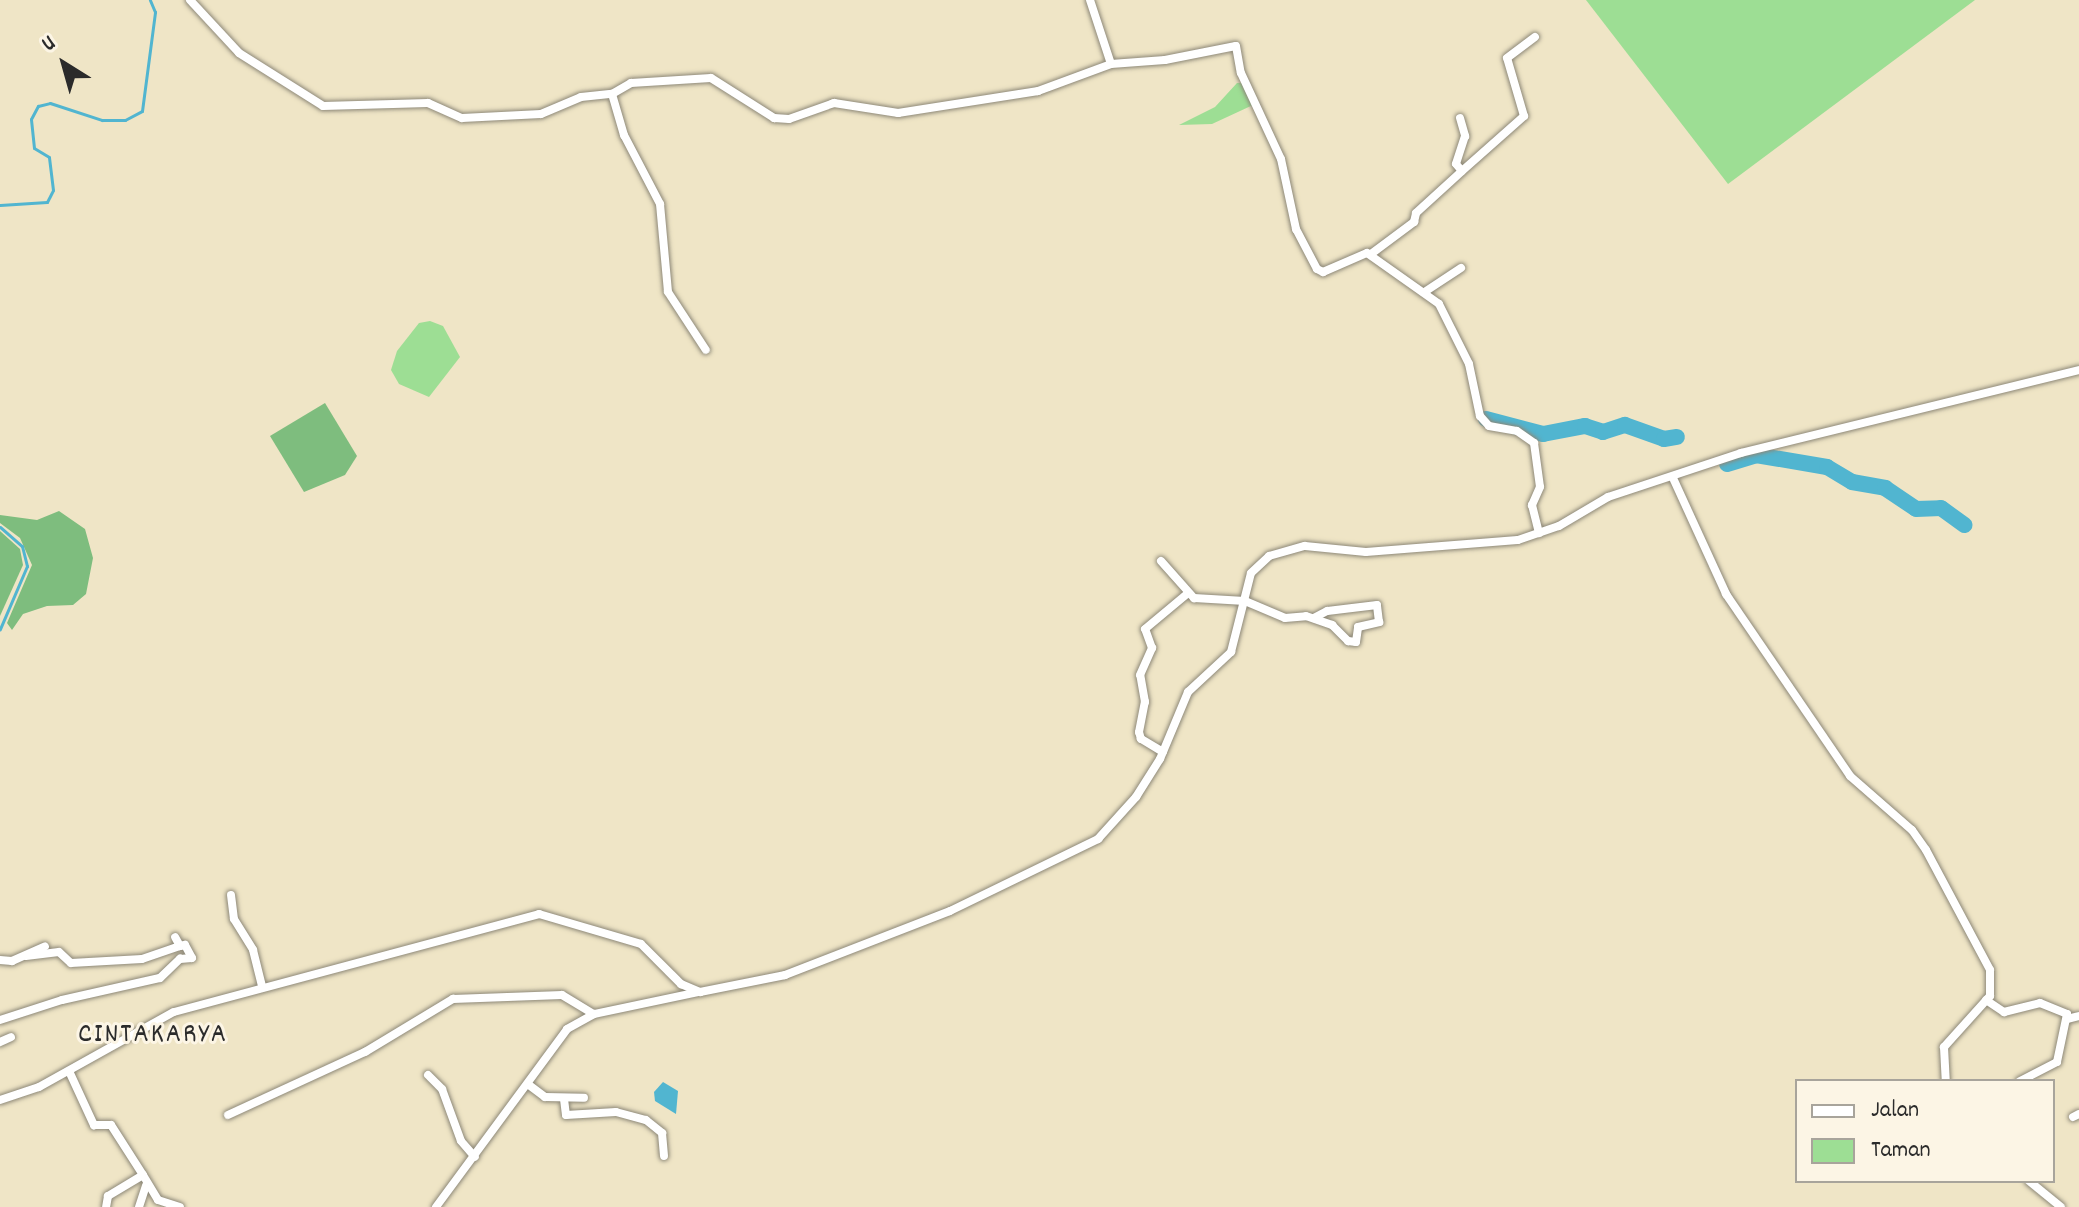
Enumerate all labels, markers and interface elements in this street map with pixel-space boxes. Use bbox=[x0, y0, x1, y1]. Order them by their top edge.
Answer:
north arrow bbox=[24, 24, 104, 104]
text: U bbox=[36, 29, 63, 60]
district label: CINTAKARYA bbox=[78, 1019, 228, 1053]
legend bbox=[1795, 1079, 2055, 1183]
text: Jalan bbox=[1871, 1094, 1919, 1128]
text: Taman bbox=[1871, 1134, 1931, 1168]

